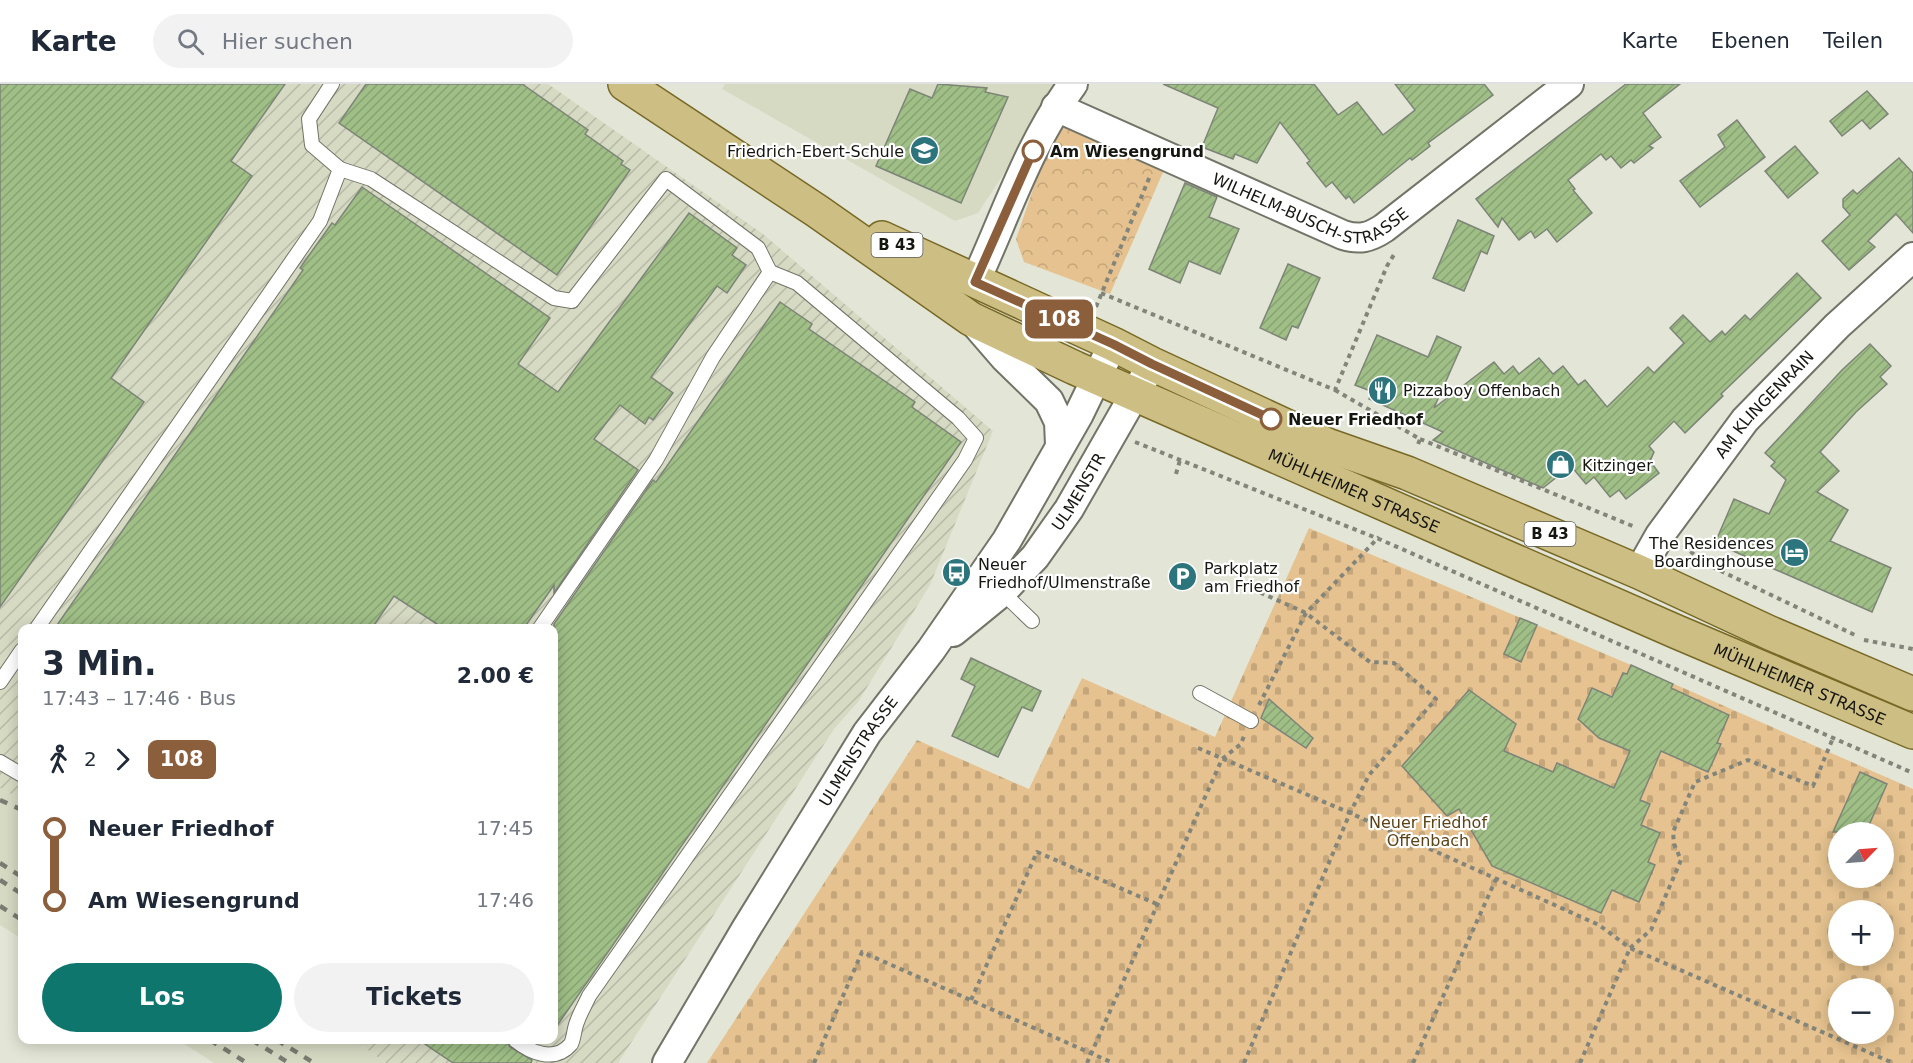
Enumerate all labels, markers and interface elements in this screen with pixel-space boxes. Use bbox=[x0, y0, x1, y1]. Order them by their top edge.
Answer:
search box bbox=[153, 14, 573, 68]
text: Karte bbox=[30, 25, 117, 58]
icon: search bbox=[174, 25, 207, 58]
text: Hier suchen bbox=[222, 29, 353, 54]
text: Karte bbox=[1622, 29, 1678, 53]
text: Ebenen bbox=[1711, 29, 1790, 53]
text: Teilen bbox=[1823, 29, 1883, 53]
school or university icon: Friedrich-Ebert-Schule bbox=[909, 135, 941, 167]
marker: Am Wiesengrund bbox=[1022, 140, 1044, 162]
place label: Friedrich-Ebert-Schule bbox=[727, 142, 904, 161]
place label: Am Wiesengrund bbox=[1050, 142, 1204, 161]
street label: WILHELM-BUSCH-STRASSE bbox=[1209, 169, 1412, 248]
road number: B 43 bbox=[872, 233, 922, 257]
line badge: 108 bbox=[1024, 300, 1094, 338]
text: 108 bbox=[1037, 307, 1081, 331]
street label: AM KLINGENRAIN bbox=[1711, 347, 1818, 462]
restaurant icon: Pizzaboy Offenbach bbox=[1366, 374, 1398, 406]
place label: Pizzaboy Offenbach bbox=[1403, 381, 1560, 400]
marker: Neuer Friedhof bbox=[1260, 408, 1282, 430]
place label: Neuer Friedhof bbox=[1288, 410, 1424, 429]
street label: MÜHLHEIMER STRASSE bbox=[1265, 445, 1442, 537]
street label: ULMENSTR bbox=[1048, 449, 1109, 534]
shop icon: Kitzinger bbox=[1545, 449, 1577, 481]
place label: Kitzinger bbox=[1582, 456, 1653, 475]
road number: B 43 bbox=[1524, 522, 1576, 546]
place label: The Residences Boardinghouse bbox=[1648, 534, 1774, 571]
hotel icon: The Residences Boardinghouse bbox=[1779, 536, 1811, 568]
place label: Neuer Friedhof/Ulmenstraße bbox=[978, 555, 1151, 592]
bus stop icon: Neuer Friedhof/Ulmenstraße bbox=[941, 557, 973, 589]
place label: Parkplatz am Friedhof bbox=[1204, 559, 1299, 596]
parking icon: Parkplatz am Friedhof bbox=[1167, 561, 1199, 593]
street label: MÜHLHEIMER STRASSE bbox=[1711, 640, 1889, 729]
text: 3 Min. bbox=[42, 644, 157, 683]
text: 2.00 € bbox=[457, 663, 534, 688]
text: 17:43 – 17:46 · Bus bbox=[42, 686, 236, 710]
street label: ULMENSTRASSE bbox=[815, 692, 902, 810]
icon: walk bbox=[42, 743, 75, 776]
icon: forward bbox=[106, 743, 139, 776]
text: 2 bbox=[84, 747, 97, 771]
text: 108 bbox=[160, 747, 204, 771]
park label: Neuer Friedhof Offenbach bbox=[1369, 813, 1487, 850]
text: Neuer Friedhof bbox=[88, 816, 273, 841]
text: 17:45 bbox=[476, 816, 534, 840]
north arrow bbox=[1828, 822, 1894, 888]
map controls bbox=[1828, 822, 1894, 1044]
text: Am Wiesengrund bbox=[88, 888, 300, 913]
text: 17:46 bbox=[476, 888, 534, 912]
button: + bbox=[1828, 900, 1894, 966]
button: Los bbox=[42, 963, 282, 1032]
button: Tickets bbox=[294, 963, 534, 1032]
button: − bbox=[1828, 978, 1894, 1044]

